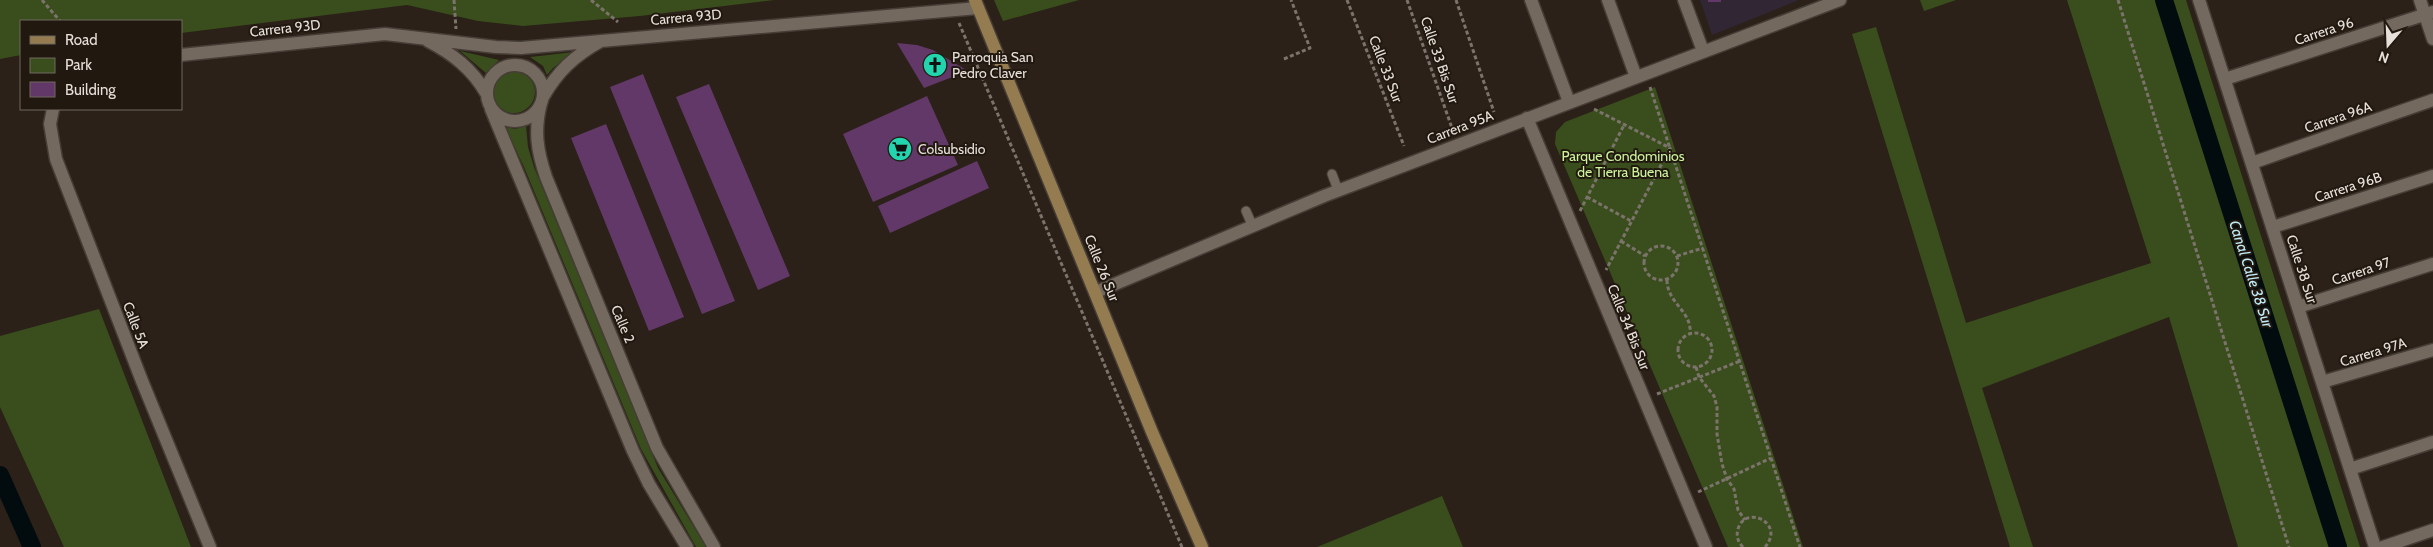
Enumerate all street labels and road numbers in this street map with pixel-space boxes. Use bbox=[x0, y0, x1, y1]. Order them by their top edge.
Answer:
street label: Carrera 93D bbox=[650, 5, 722, 29]
street label: Carrera 96 bbox=[2292, 13, 2356, 49]
street label: Calle 33 Bis Sur bbox=[1417, 14, 1463, 106]
street label: Carrera 93D bbox=[249, 15, 321, 41]
street label: Calle 33 Sur bbox=[1365, 33, 1407, 106]
street label: Carrera 96A bbox=[2302, 97, 2374, 137]
street label: Carrera 95A bbox=[1424, 106, 1496, 148]
street label: Carrera 96B bbox=[2312, 168, 2384, 206]
street label: Calle 26 Sur bbox=[1080, 232, 1124, 305]
street label: Calle 38 Sur bbox=[2282, 232, 2322, 306]
street label: Carrera 97 bbox=[2330, 253, 2392, 289]
street label: Calle 34 Bis Sur bbox=[1604, 281, 1655, 373]
street label: Calle 5A bbox=[119, 299, 153, 351]
street label: Calle 2 bbox=[607, 302, 639, 346]
street label: Carrera 97A bbox=[2338, 333, 2409, 371]

